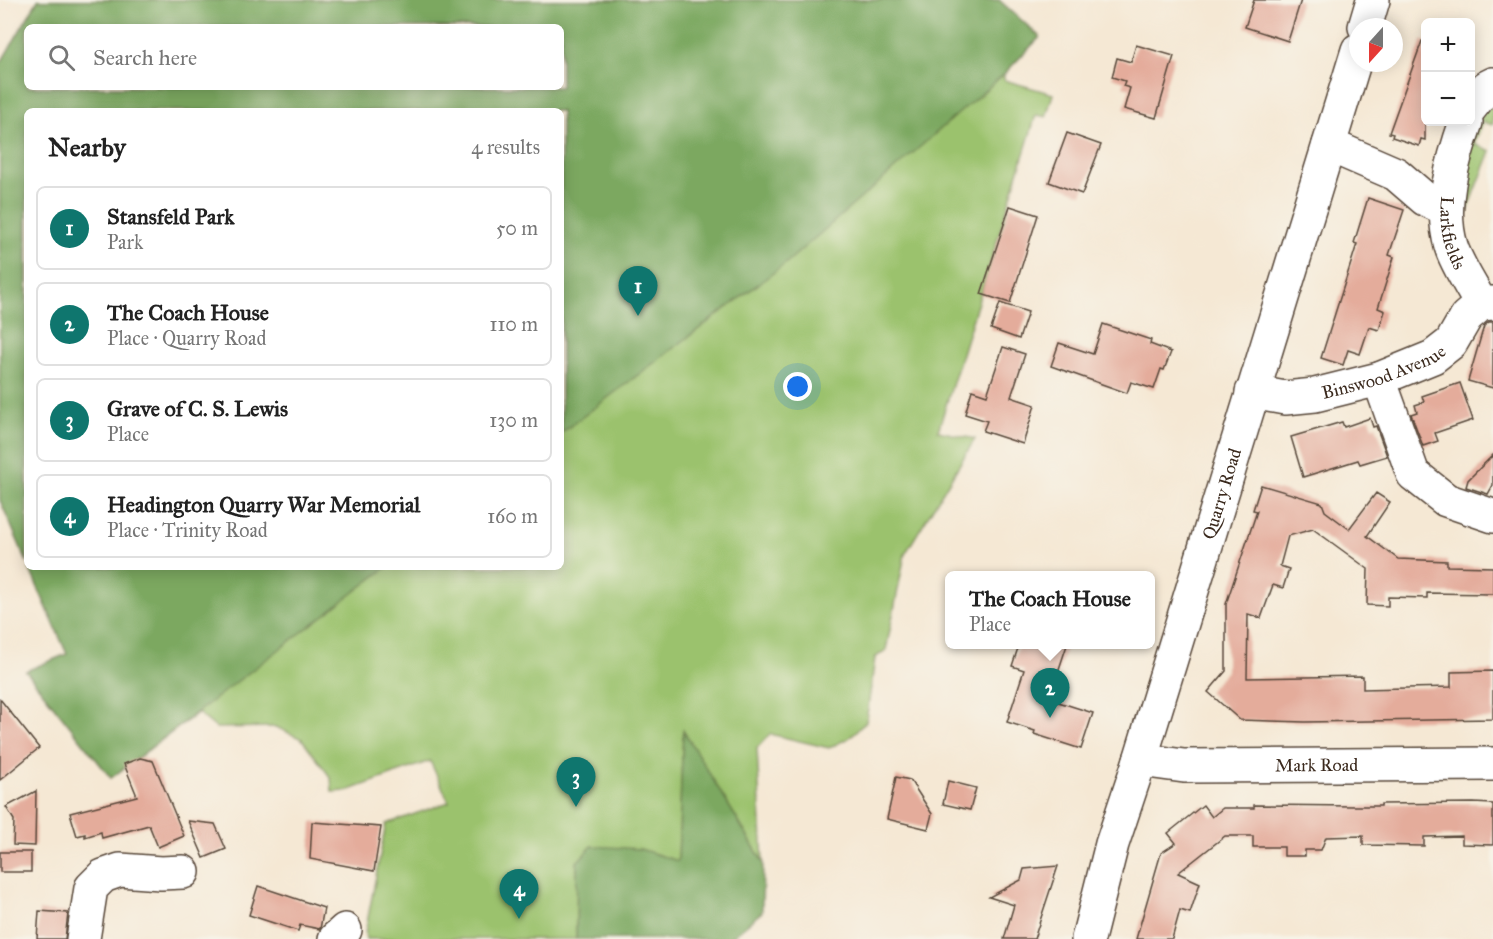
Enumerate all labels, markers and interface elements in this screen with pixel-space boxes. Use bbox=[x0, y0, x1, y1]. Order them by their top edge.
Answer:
north arrow bbox=[1349, 18, 1403, 72]
map controls bbox=[1421, 18, 1475, 126]
button: + bbox=[1421, 18, 1475, 72]
search box bbox=[24, 24, 564, 90]
icon: search bbox=[45, 41, 78, 74]
text: Search here bbox=[93, 44, 197, 71]
button: − bbox=[1421, 72, 1475, 126]
text: Nearby bbox=[48, 131, 126, 163]
text: 4 results bbox=[471, 135, 540, 159]
street label: Larkfields bbox=[1435, 196, 1470, 273]
text: Stansfeld Park bbox=[107, 203, 235, 230]
text: 1 bbox=[66, 216, 73, 240]
text: 50 m bbox=[496, 216, 538, 240]
text: Park bbox=[107, 230, 143, 254]
pin: 1 bbox=[618, 266, 658, 316]
text: The Coach House bbox=[107, 299, 269, 326]
text: 2 bbox=[65, 312, 74, 336]
text: 110 m bbox=[490, 312, 538, 336]
text: Place · Quarry Road bbox=[107, 326, 267, 350]
street label: Binswood Avenue bbox=[1319, 340, 1450, 404]
your location bbox=[783, 372, 812, 401]
text: Grave of C. S. Lewis bbox=[107, 395, 288, 422]
text: 3 bbox=[66, 408, 74, 432]
text: 130 m bbox=[489, 408, 538, 432]
text: Place bbox=[107, 422, 149, 446]
street label: Quarry Road bbox=[1197, 446, 1246, 542]
text: Headington Quarry War Memorial bbox=[107, 491, 420, 518]
text: 4 bbox=[64, 504, 75, 528]
text: 160 m bbox=[487, 504, 538, 528]
text: Place · Trinity Road bbox=[107, 518, 268, 542]
popup bbox=[945, 571, 1155, 649]
text: The Coach House bbox=[969, 585, 1131, 612]
text: Place bbox=[969, 612, 1011, 636]
pin: 2 bbox=[1030, 668, 1070, 718]
street label: Mark Road bbox=[1275, 754, 1358, 776]
pin: 3 bbox=[556, 758, 596, 807]
pin: 4 bbox=[500, 870, 538, 919]

